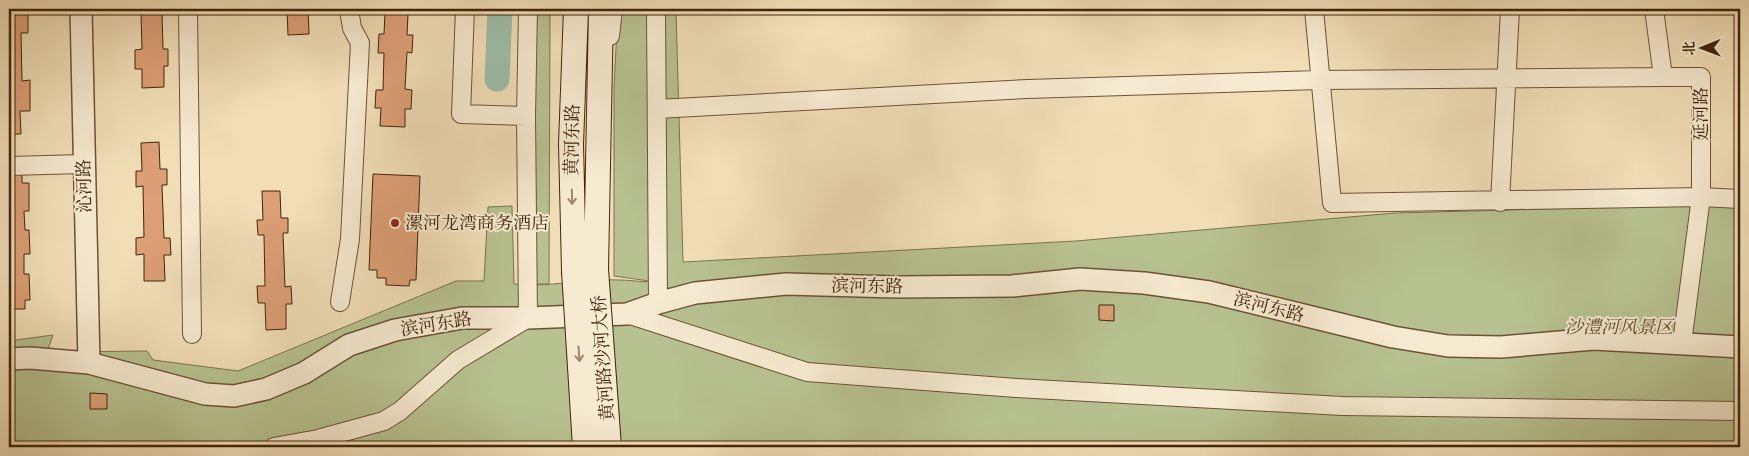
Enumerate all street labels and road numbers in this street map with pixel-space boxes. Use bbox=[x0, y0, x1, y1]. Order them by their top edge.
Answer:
street label: 延河路 bbox=[1690, 87, 1715, 141]
street label: 黄河东路 bbox=[560, 104, 587, 176]
street label: 沁河路 bbox=[73, 159, 98, 213]
street label: 滨河东路 bbox=[831, 274, 903, 301]
street label: 滨河东路 bbox=[1231, 288, 1307, 329]
street label: 黄河路沙河大桥 bbox=[588, 294, 621, 422]
street label: 滨河东路 bbox=[399, 308, 474, 343]

